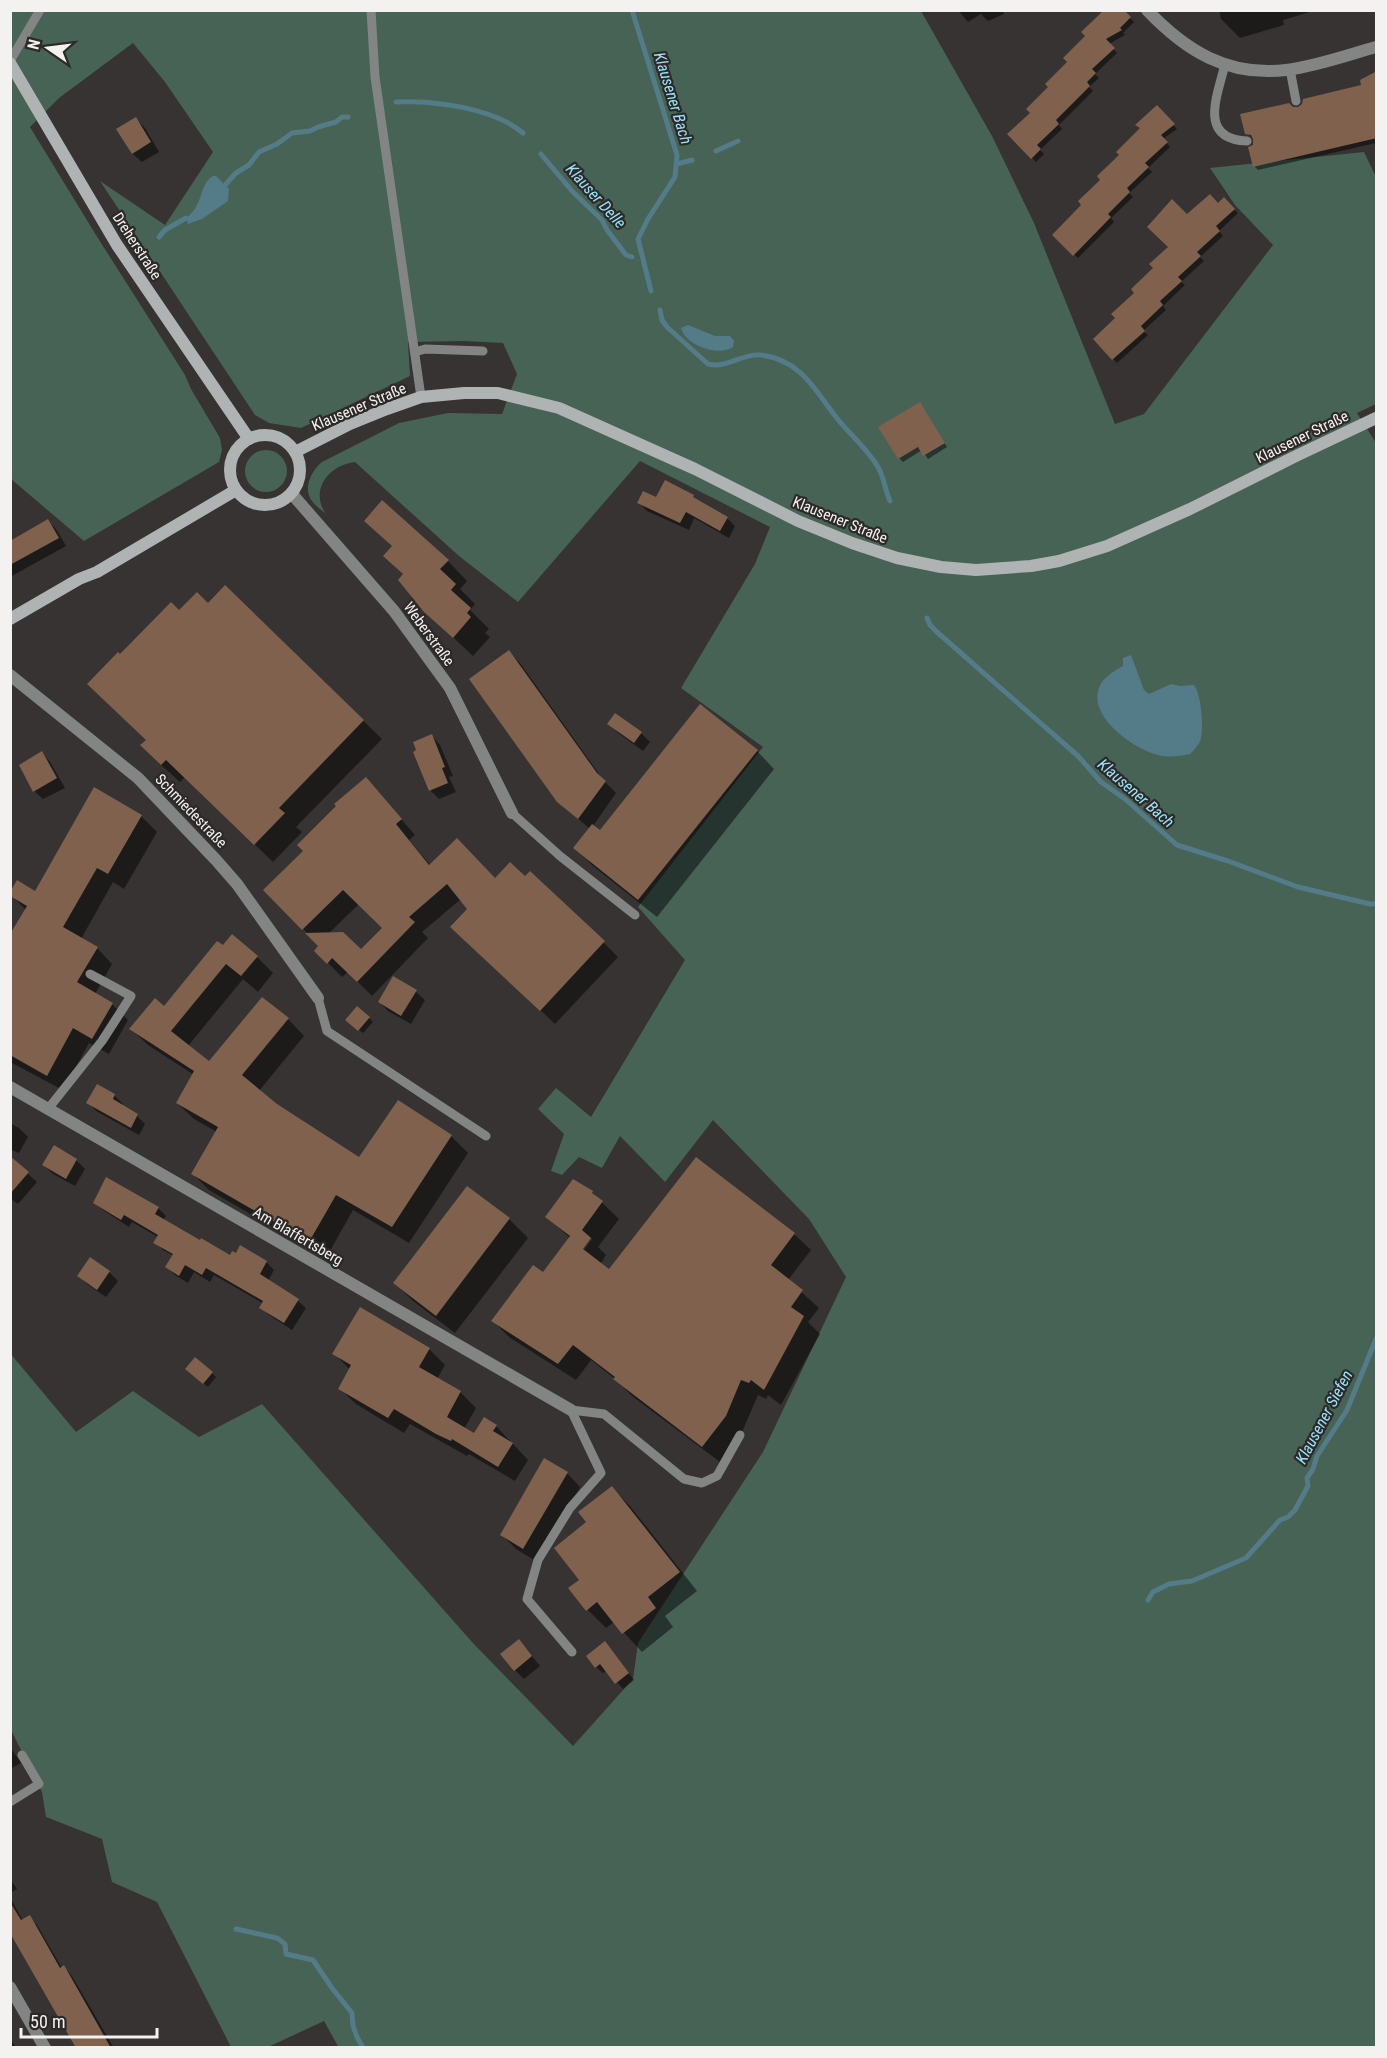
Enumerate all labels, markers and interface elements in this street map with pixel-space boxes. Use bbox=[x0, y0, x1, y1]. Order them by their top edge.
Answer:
north arrow bbox=[18, 18, 78, 78]
text: N bbox=[24, 37, 44, 52]
water label: Klausener Bach bbox=[650, 50, 696, 146]
water label: Klauser Delle bbox=[562, 160, 630, 232]
street label: Dreherstraße bbox=[109, 209, 165, 283]
street label: Klausener Straße bbox=[309, 379, 409, 435]
street label: Klausener Straße bbox=[1253, 407, 1351, 467]
street label: Klausener Straße bbox=[790, 493, 890, 547]
street label: Weberstraße bbox=[400, 598, 458, 670]
water label: Klausener Bach bbox=[1094, 755, 1178, 831]
street label: Schmiedestraße bbox=[151, 770, 231, 852]
street label: Am Blaffertsberg bbox=[250, 1203, 346, 1269]
water label: Klausener Siefen bbox=[1291, 1367, 1357, 1467]
scale bar bbox=[21, 2001, 158, 2039]
text: 50 m bbox=[30, 2011, 65, 2032]

